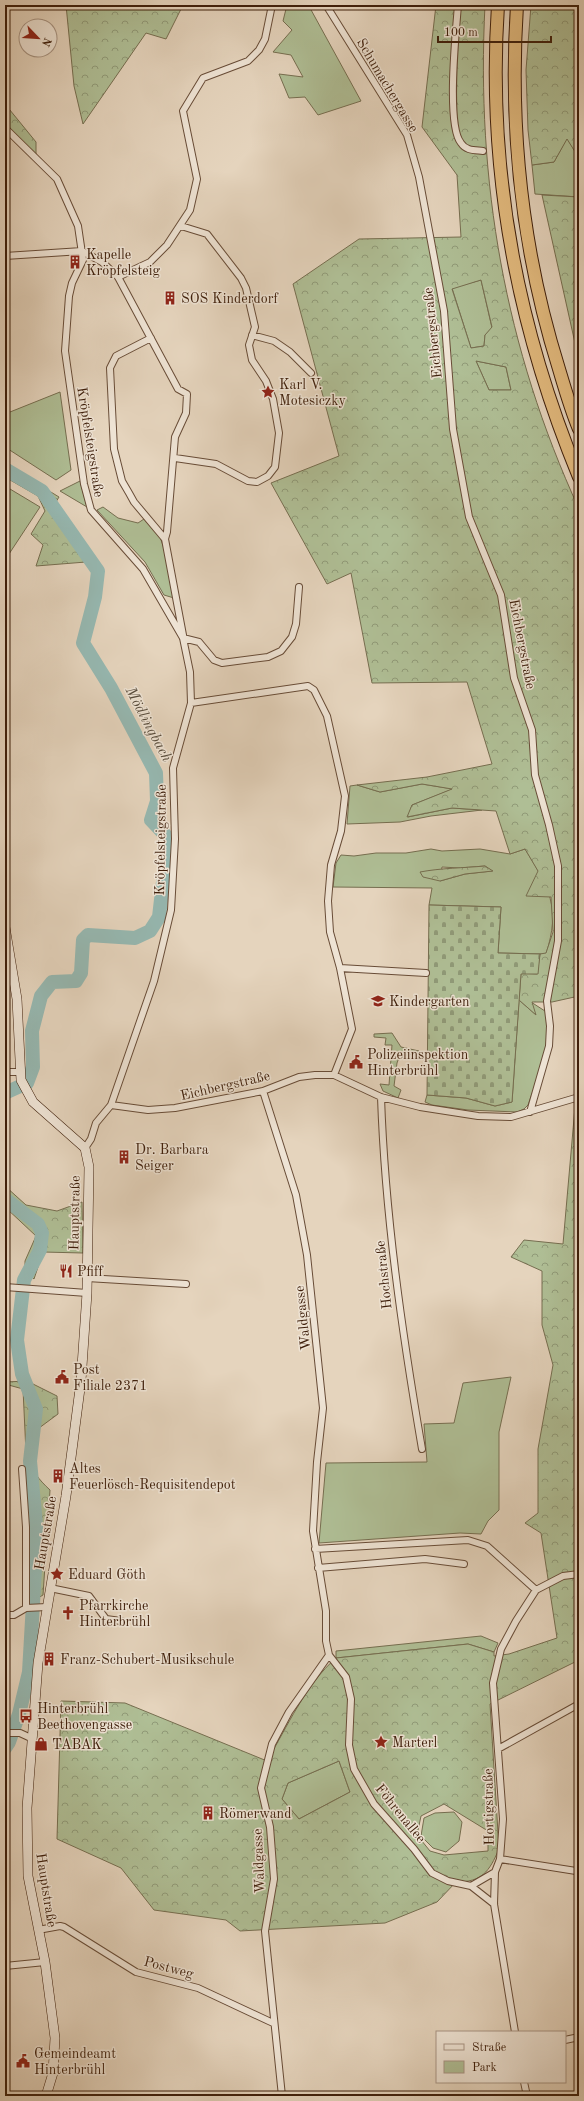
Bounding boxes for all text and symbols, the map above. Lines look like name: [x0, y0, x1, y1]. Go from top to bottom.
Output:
north arrow: [18, 18, 58, 58]
scale bar: [438, 18, 551, 44]
text: 100 m: [444, 27, 478, 39]
text: N: [39, 35, 52, 48]
street label: Schumachergasse: [354, 36, 421, 135]
place label: Kapelle Kröpfelsteig: [86, 248, 161, 278]
building icon: Kapelle Kröpfelsteig: [67, 254, 83, 270]
street label: Eichbergstraße: [421, 287, 445, 379]
building icon: SOS Kinderdorf: [162, 290, 178, 306]
place label: SOS Kinderdorf: [181, 292, 279, 306]
place label: Karl V. Motesiczky: [279, 378, 346, 408]
place icon: Karl V. Motesiczky: [260, 384, 276, 400]
street label: Kröpfelsteigstraße: [74, 386, 106, 498]
street label: Eichbergstraße: [506, 598, 538, 690]
water label: Mödlingbach: [121, 684, 174, 765]
street label: Kröpfelsteigstraße: [153, 784, 169, 896]
school or university icon: Kindergarten: [370, 993, 386, 1009]
place label: Kindergarten: [389, 995, 470, 1009]
place label: Polizeiinspektion Hinterbrühl: [367, 1048, 469, 1078]
public building icon: Polizeiinspektion Hinterbrühl: [348, 1054, 364, 1070]
street label: Eichbergstraße: [179, 1069, 271, 1103]
place label: Dr. Barbara Seiger: [135, 1143, 209, 1173]
building icon: Dr. Barbara Seiger: [116, 1149, 132, 1165]
street label: Hauptstraße: [67, 1175, 83, 1251]
street label: Hochstraße: [373, 1240, 395, 1310]
restaurant icon: Pfiff: [58, 1263, 74, 1279]
place label: Pfiff: [77, 1265, 105, 1279]
street label: Waldgasse: [293, 1285, 313, 1351]
place label: Post Filiale 2371: [73, 1363, 147, 1393]
public building icon: Post Filiale 2371: [54, 1369, 70, 1385]
place label: Altes Feuerlösch-Requisitendepot: [69, 1462, 236, 1492]
building icon: Altes Feuerlösch-Requisitendepot: [50, 1468, 66, 1484]
street label: Hauptstraße: [33, 1495, 59, 1571]
place icon: Eduard Göth: [49, 1566, 65, 1582]
place label: Eduard Göth: [68, 1568, 146, 1582]
place label: Pfarrkirche Hinterbrühl: [79, 1599, 150, 1629]
church icon: Pfarrkirche Hinterbrühl: [60, 1605, 76, 1621]
building icon: Franz-Schubert-Musikschule: [41, 1651, 57, 1667]
place label: Franz-Schubert-Musikschule: [60, 1653, 234, 1667]
place label: Hinterbrühl Beethovengasse: [37, 1702, 132, 1732]
bus stop icon: Hinterbrühl Beethovengasse: [18, 1708, 34, 1724]
place icon: Marterl: [373, 1734, 389, 1750]
shop icon: TABAK: [33, 1736, 49, 1752]
place label: Marterl: [392, 1736, 437, 1750]
place label: TABAK: [52, 1738, 102, 1752]
street label: Hortigstraße: [481, 1768, 497, 1846]
street label: Föhrenallee: [372, 1782, 428, 1846]
building icon: Römerwand: [200, 1805, 216, 1821]
place label: Römerwand: [219, 1807, 291, 1821]
street label: Waldgasse: [251, 1828, 267, 1894]
street label: Hauptstraße: [33, 1852, 59, 1928]
street label: Postweg: [142, 1955, 196, 1981]
legend: [436, 2031, 566, 2083]
text: Straße: [472, 2042, 507, 2054]
place label: Gemeindeamt Hinterbrühl: [34, 2047, 116, 2077]
public building icon: Gemeindeamt Hinterbrühl: [15, 2053, 31, 2069]
text: Park: [472, 2062, 497, 2074]

